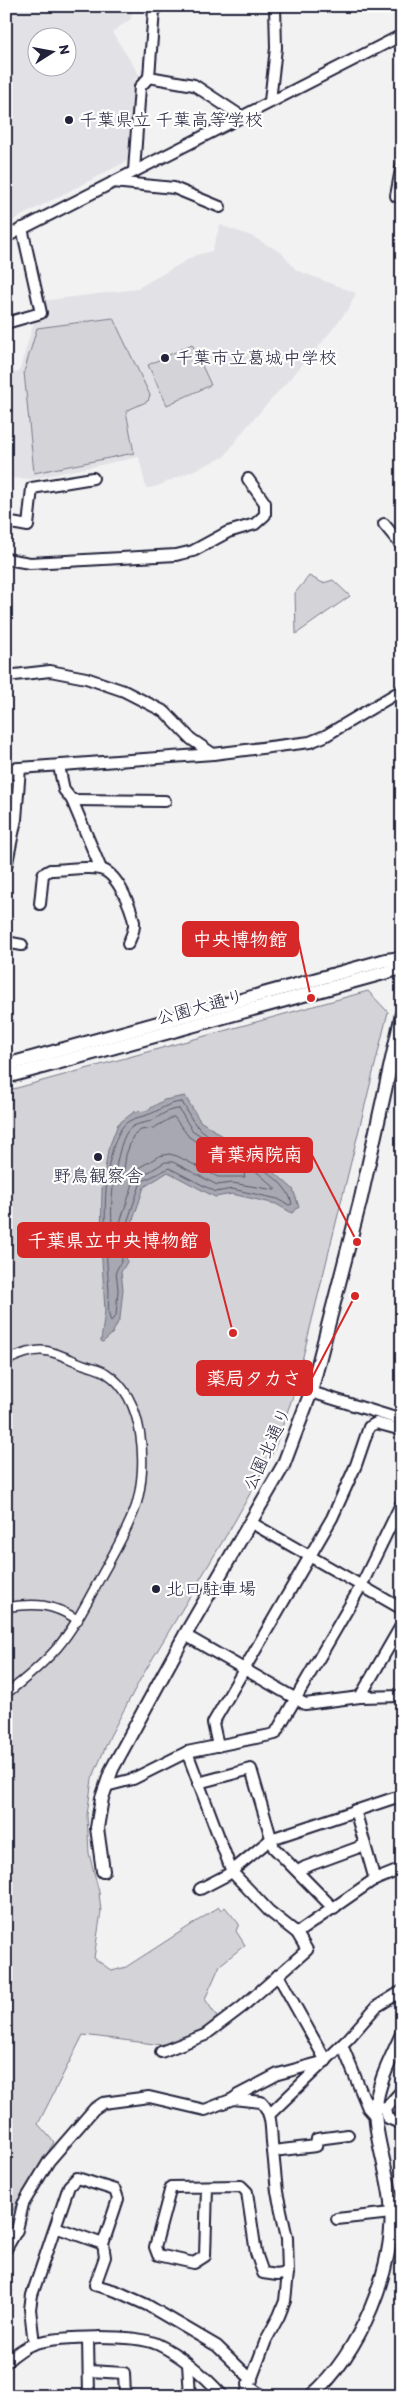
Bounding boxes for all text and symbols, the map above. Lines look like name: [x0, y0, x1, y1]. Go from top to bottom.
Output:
north arrow: [28, 28, 78, 78]
text: N: [55, 43, 74, 56]
place label: 千葉県立 千葉高等学校: [79, 109, 263, 131]
marker: 千葉県立 千葉高等学校: [63, 114, 75, 126]
place label: 千葉市立葛城中学校: [175, 347, 337, 369]
marker: 千葉市立葛城中学校: [159, 352, 171, 364]
callout: 中央博物館: [183, 922, 298, 956]
text: 中央博物館: [192, 928, 288, 951]
street label: 公園大通り: [154, 985, 246, 1029]
callout: 青葉病院南: [197, 1138, 312, 1172]
text: 青葉病院南: [207, 1143, 303, 1166]
marker: 野鳥観察舎: [92, 1151, 104, 1163]
place label: 野鳥観察舎: [53, 1165, 143, 1187]
callout: 千葉県立中央博物館: [18, 1223, 209, 1257]
text: 千葉県立中央博物館: [27, 1229, 199, 1252]
callout: 薬局タカさ: [197, 1361, 312, 1395]
text: 薬局タカさ: [206, 1367, 302, 1390]
street label: 公園北通り: [238, 1404, 296, 1494]
place label: 北口駐車場: [166, 1578, 256, 1600]
marker: 北口駐車場: [150, 1583, 162, 1595]

